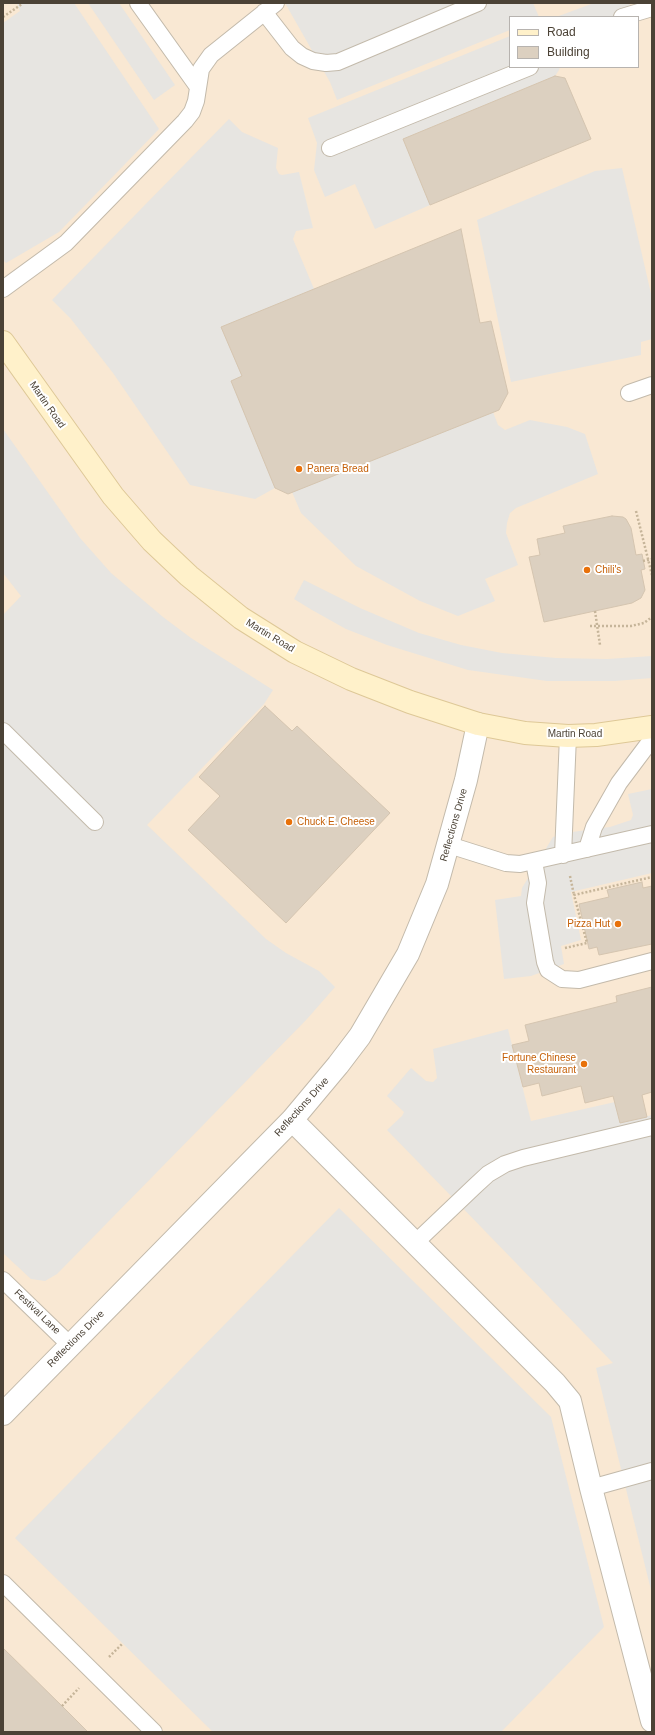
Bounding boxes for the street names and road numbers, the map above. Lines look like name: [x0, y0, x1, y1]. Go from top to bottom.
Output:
street label: Martin Road: [26, 379, 68, 431]
street label: Martin Road: [244, 617, 296, 655]
street label: Martin Road: [548, 728, 602, 740]
street label: Reflections Drive: [438, 787, 470, 863]
street label: Reflections Drive: [272, 1075, 332, 1139]
street label: Festival Lane: [11, 1287, 63, 1337]
street label: Reflections Drive: [45, 1308, 107, 1370]

